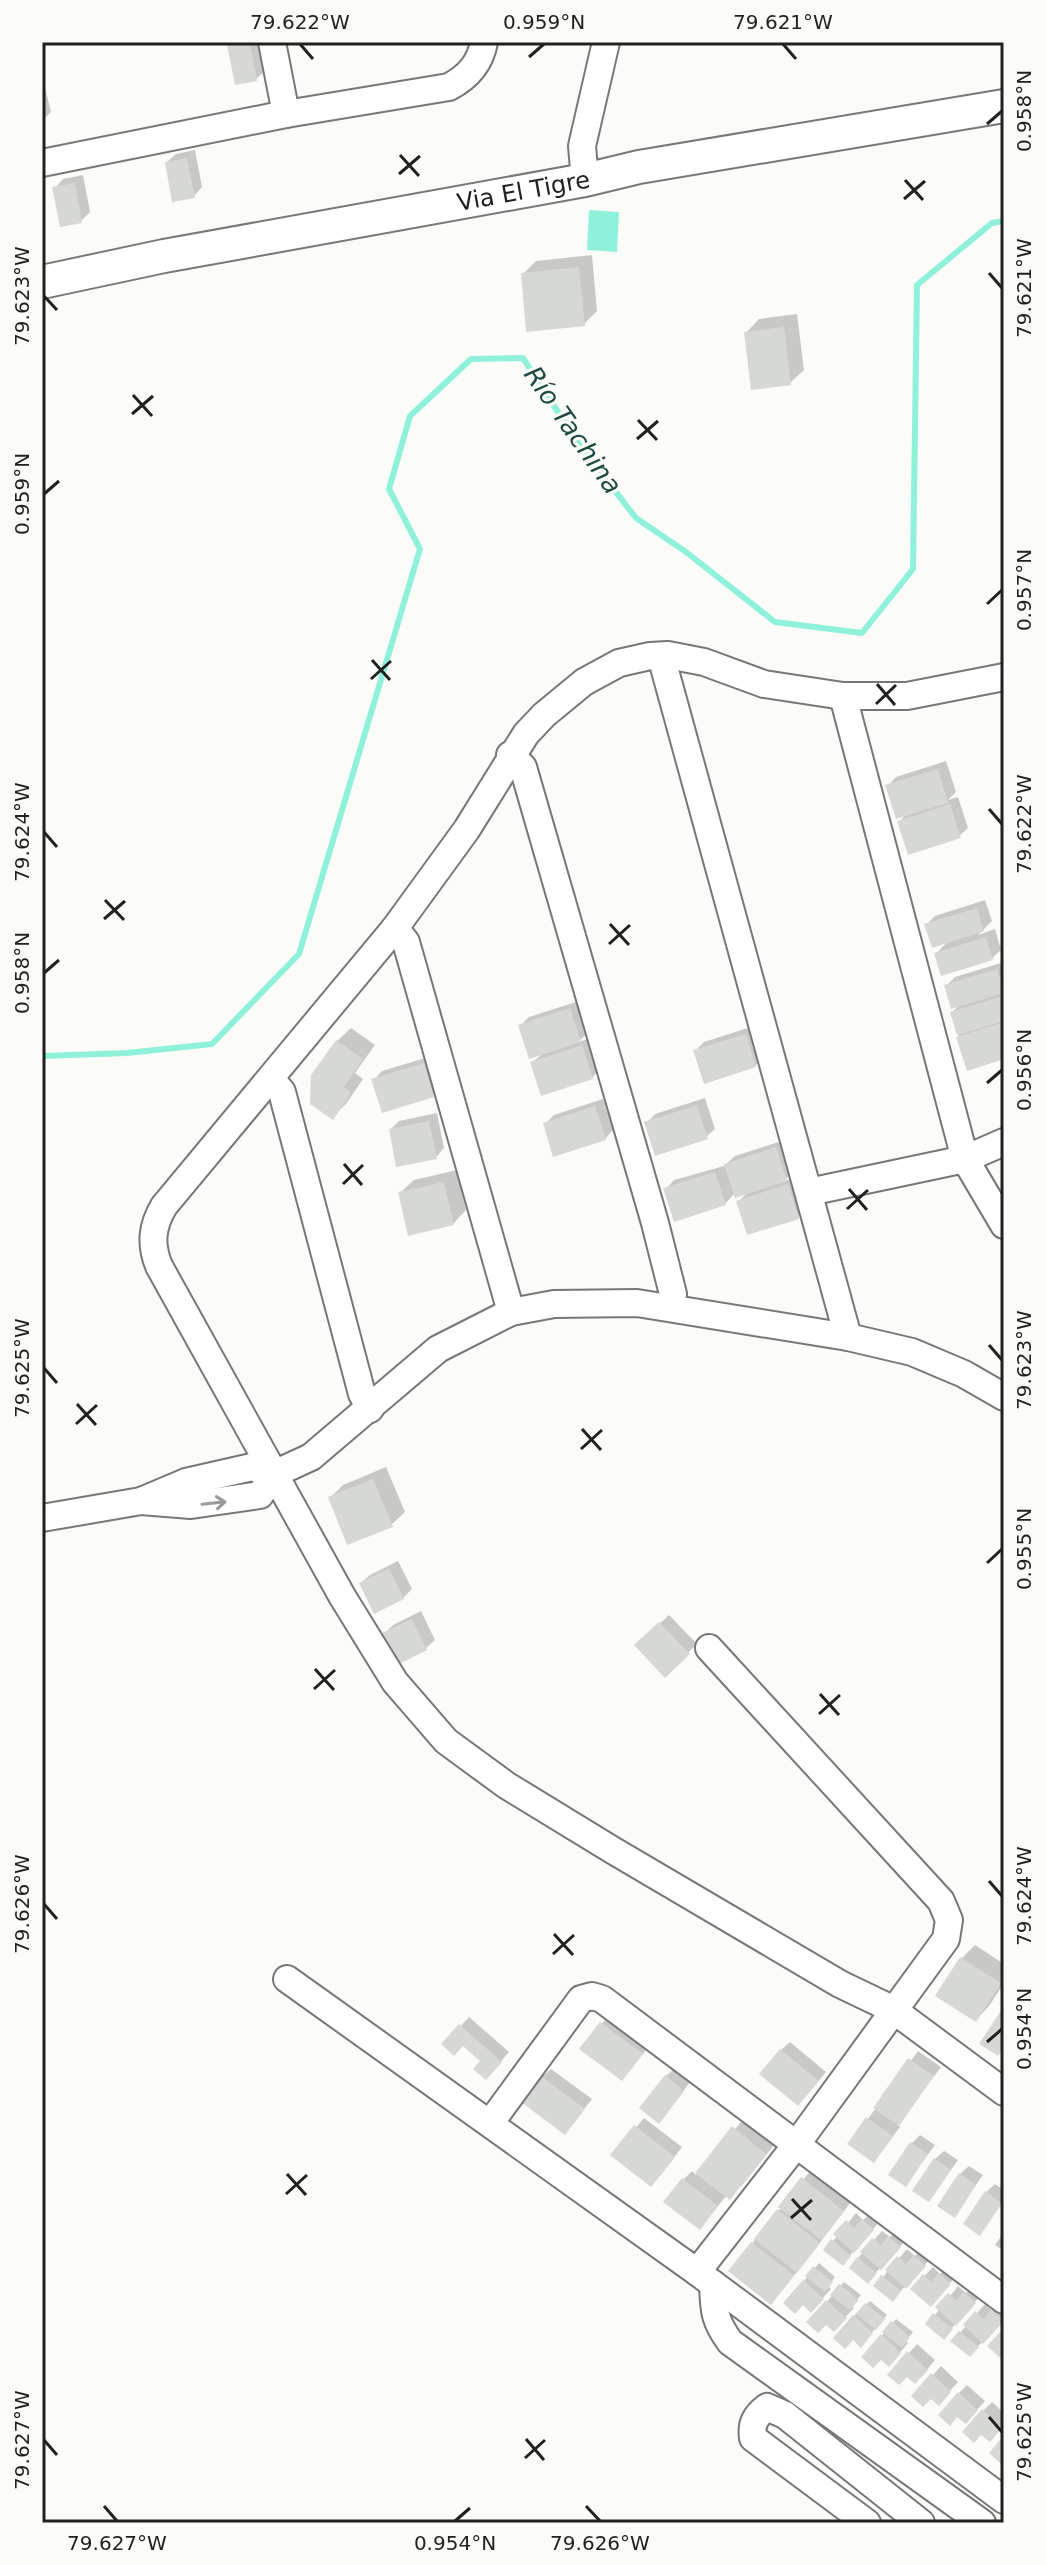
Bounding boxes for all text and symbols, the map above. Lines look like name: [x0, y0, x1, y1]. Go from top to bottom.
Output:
text: 79.622°W: [250, 10, 350, 34]
text: 0.959°N: [503, 10, 585, 34]
text: 79.621°W: [733, 10, 833, 34]
text: 0.958°N: [1012, 70, 1036, 152]
street label: Via El Tigre: [455, 165, 592, 217]
text: 79.621°W: [1012, 238, 1036, 338]
text: 79.623°W: [10, 246, 34, 346]
water label: Río Tachina: [518, 360, 628, 500]
text: 0.959°N: [10, 453, 34, 535]
text: 0.957°N: [1012, 549, 1036, 631]
text: 79.622°W: [1012, 774, 1036, 874]
text: 79.624°W: [10, 782, 34, 882]
text: 0.958°N: [10, 932, 34, 1014]
text: 0.956°N: [1012, 1029, 1036, 1111]
text: 79.623°W: [1012, 1310, 1036, 1410]
text: 79.625°W: [10, 1318, 34, 1418]
one-way arrow: [200, 1495, 227, 1510]
text: 0.955°N: [1012, 1508, 1036, 1590]
text: 79.624°W: [1012, 1846, 1036, 1946]
text: 79.626°W: [10, 1854, 34, 1954]
text: 0.954°N: [1012, 1988, 1036, 2070]
text: 79.625°W: [1012, 2382, 1036, 2482]
text: 79.627°W: [10, 2390, 34, 2490]
text: 79.627°W: [67, 2531, 167, 2555]
text: 0.954°N: [414, 2531, 496, 2555]
text: 79.626°W: [550, 2531, 650, 2555]

